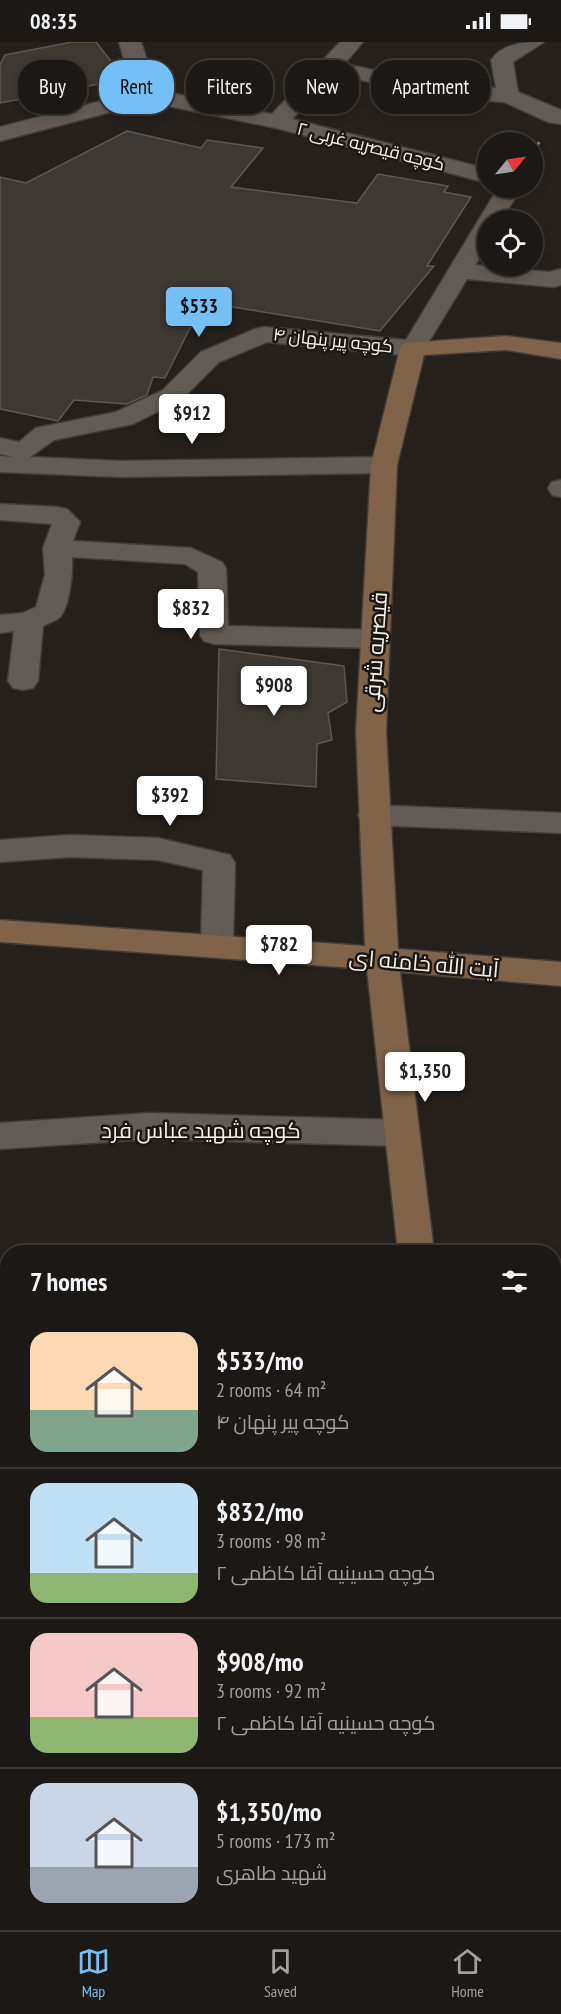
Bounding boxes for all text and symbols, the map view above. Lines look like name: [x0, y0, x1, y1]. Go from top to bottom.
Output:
text: 08:35: [30, 7, 78, 35]
chip: Buy: [18, 60, 87, 114]
chip: Rent: [99, 60, 174, 114]
chip: Filters: [186, 60, 273, 114]
chip: New: [285, 60, 359, 114]
chip: Apartment: [371, 60, 490, 114]
street label: کوچه قیصریه غربی ۲: [295, 117, 447, 176]
north arrow: [477, 132, 543, 198]
map controls: [477, 132, 543, 276]
button: locate: [477, 210, 543, 276]
pin: $533: [163, 287, 235, 338]
text: $533: [180, 293, 218, 319]
street label: کوچه پیر پنهان ۴: [272, 322, 394, 359]
pin: $912: [156, 394, 228, 445]
text: $912: [173, 400, 211, 426]
pin: $832: [155, 589, 227, 640]
street label: قیصریه شرقی: [357, 591, 393, 713]
text: $832: [172, 595, 210, 621]
pin: $908: [238, 666, 310, 717]
text: $908: [255, 672, 293, 698]
pin: $392: [134, 776, 206, 827]
text: $392: [151, 782, 189, 808]
pin: $782: [243, 925, 315, 976]
text: $782: [260, 931, 298, 957]
street label: آیت الله خامنه ای: [348, 942, 500, 984]
pin: $1,350: [376, 1052, 474, 1103]
text: $1,350: [399, 1058, 451, 1084]
street label: کوچه شهید عباس فرد: [101, 1116, 301, 1145]
text: 7 homes: [30, 1265, 107, 1298]
icon: filters: [498, 1265, 531, 1298]
text: $533/mo: [216, 1344, 304, 1377]
icon: home: [78, 1356, 150, 1428]
text: 2 rooms · 64 m²: [216, 1377, 326, 1403]
text: کوچه پیر پنهان ۴: [216, 1409, 350, 1435]
text: $832/mo: [216, 1495, 304, 1528]
icon: home: [78, 1507, 150, 1579]
text: 3 rooms · 98 m²: [216, 1528, 326, 1554]
text: کوچه حسینیه آقا کاظمی ۲: [216, 1560, 436, 1586]
text: $908/mo: [216, 1645, 304, 1678]
icon: home: [78, 1657, 150, 1729]
text: 3 rooms · 92 m²: [216, 1678, 326, 1704]
text: کوچه حسینیه آقا کاظمی ۲: [216, 1710, 436, 1736]
text: $1,350/mo: [216, 1795, 322, 1828]
icon: home: [78, 1807, 150, 1879]
text: 5 rooms · 173 m²: [216, 1828, 335, 1854]
text: شهید طاهری: [216, 1860, 327, 1886]
tab: Map: [77, 1945, 110, 2001]
tab: Saved: [264, 1945, 297, 2001]
tab: Home: [451, 1945, 484, 2001]

